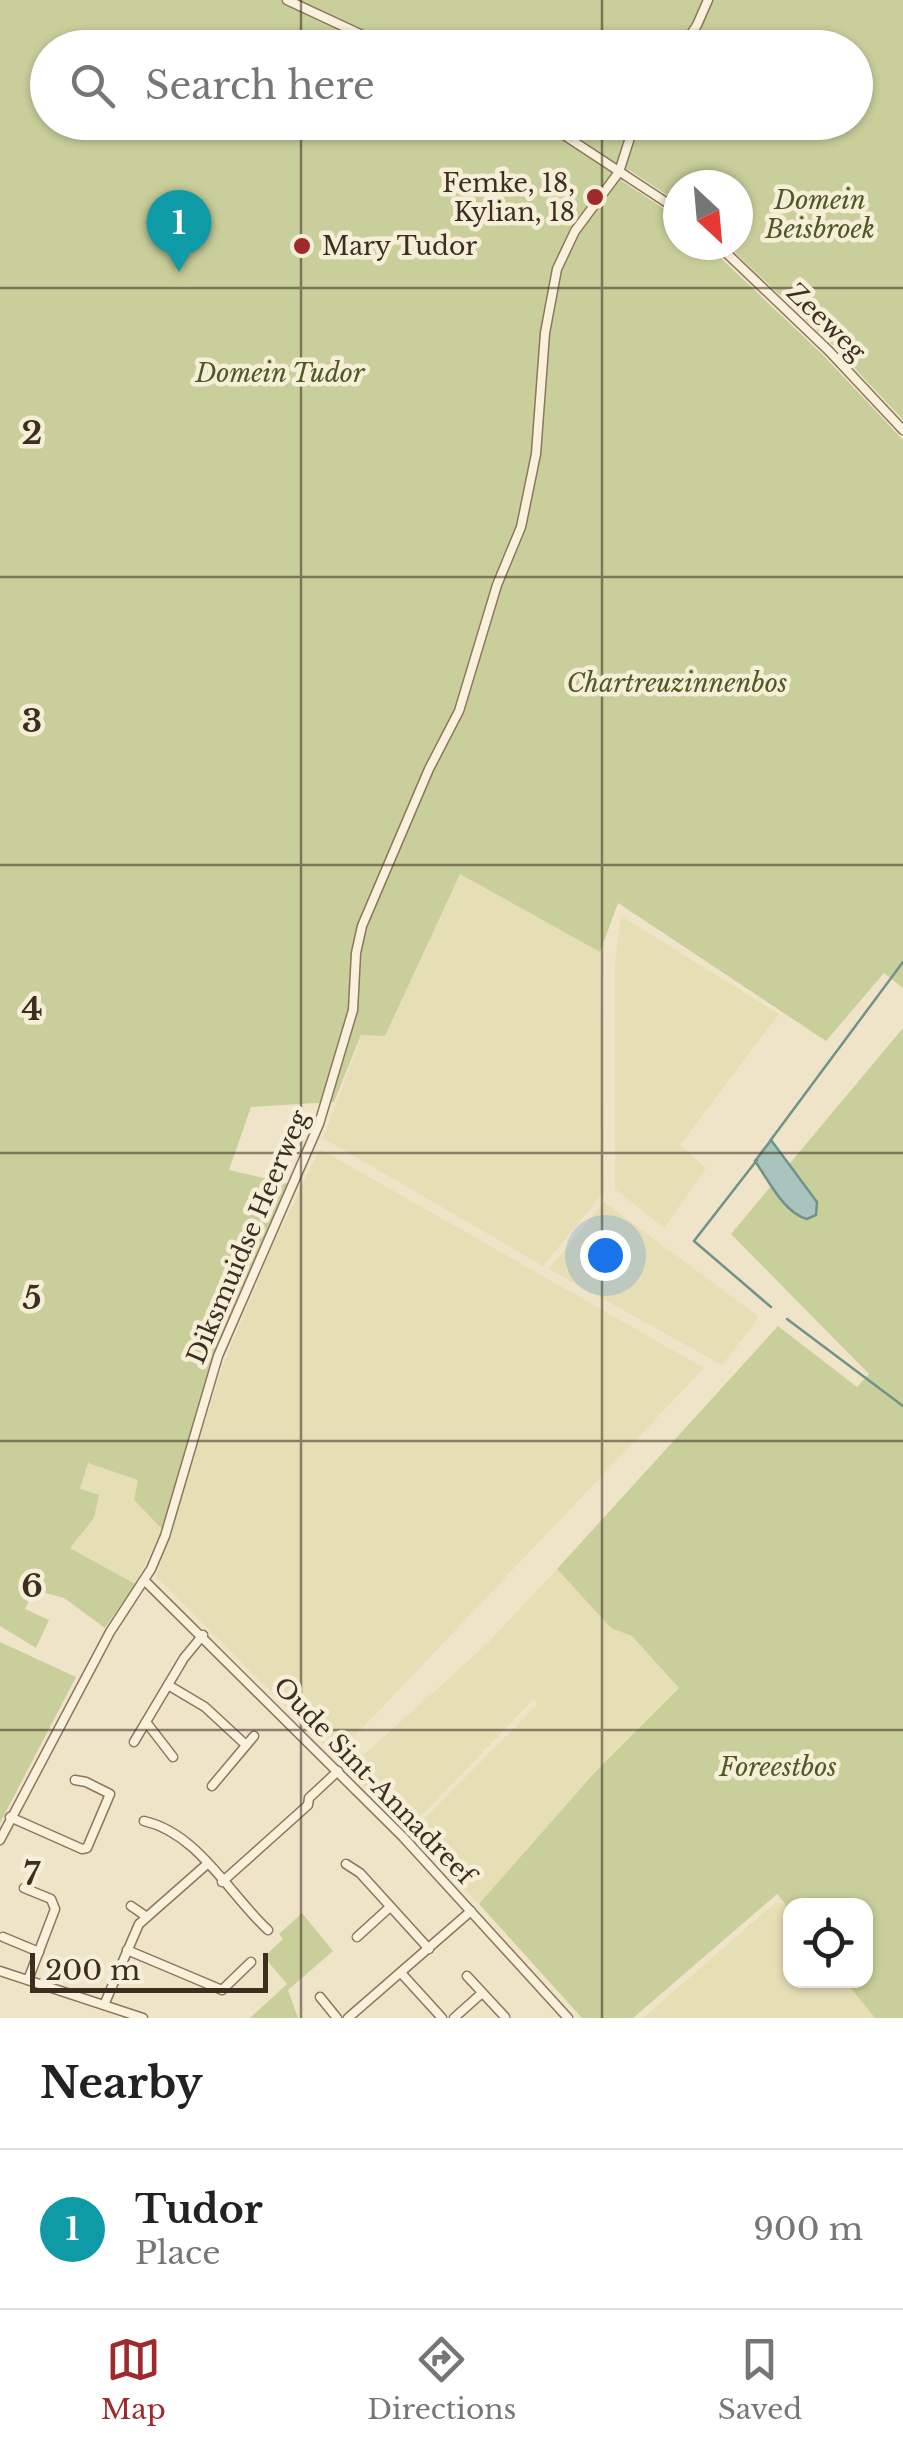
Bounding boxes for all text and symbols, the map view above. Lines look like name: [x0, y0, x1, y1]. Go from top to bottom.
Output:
search box: [30, 30, 873, 140]
icon: search: [65, 58, 120, 113]
text: Search here: [145, 62, 375, 109]
place label: Femke, 18, Kylian, 18: [442, 168, 575, 228]
north arrow: [663, 170, 753, 260]
park label: Domein Beisbroek: [764, 185, 875, 245]
marker: Femke, 18, Kylian, 18: [584, 186, 606, 208]
pin: 1: [146, 190, 212, 272]
place label: Mary Tudor: [322, 231, 477, 262]
marker: Mary Tudor: [291, 235, 313, 257]
street label: Zeeweg: [780, 277, 873, 368]
park label: Domein Tudor: [195, 358, 366, 389]
text: 2: [22, 413, 42, 453]
park label: Chartreuzinnenbos: [567, 668, 787, 699]
text: 3: [22, 701, 42, 741]
text: 4: [21, 989, 43, 1029]
street label: Diksmuidse Heerweg: [181, 1105, 316, 1368]
your location: [580, 1230, 631, 1281]
text: 5: [22, 1278, 42, 1318]
text: 6: [21, 1566, 43, 1606]
street label: Oude Sint-Annadreef: [267, 1671, 483, 1893]
park label: Foreestbos: [718, 1752, 837, 1783]
text: 7: [24, 1854, 41, 1894]
map controls: [783, 1898, 873, 1988]
button: locate: [783, 1898, 873, 1988]
scale bar: [30, 1948, 268, 1992]
text: 200 m: [45, 1953, 140, 1988]
text: Nearby: [40, 2057, 203, 2109]
text: Tudor: [135, 2186, 263, 2233]
text: 1: [66, 2209, 79, 2249]
text: 900 m: [753, 2209, 863, 2249]
text: Place: [135, 2233, 221, 2273]
tab: Map: [101, 2332, 166, 2427]
tab: Directions: [367, 2332, 516, 2427]
tab: Saved: [718, 2332, 802, 2427]

